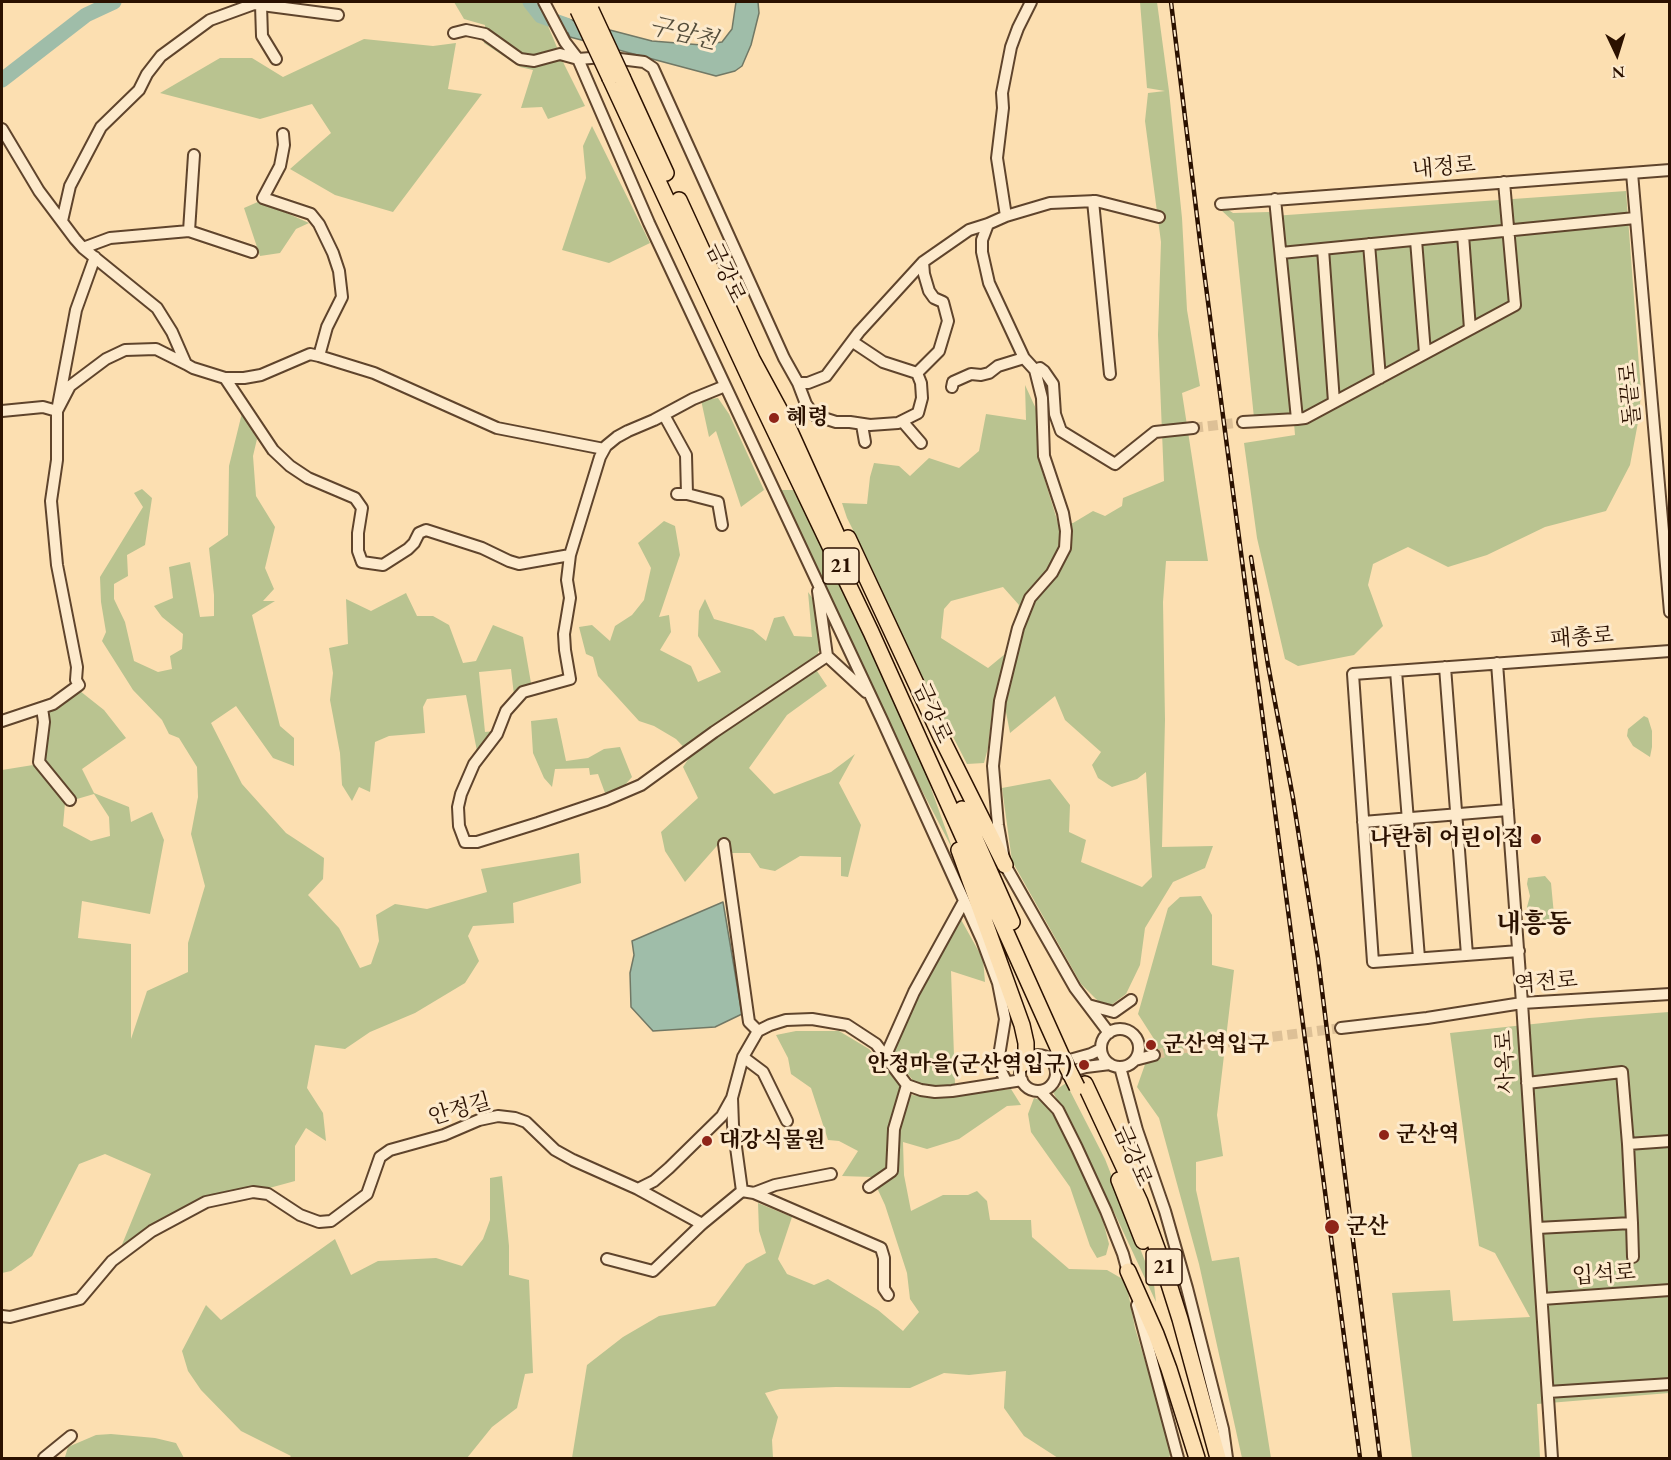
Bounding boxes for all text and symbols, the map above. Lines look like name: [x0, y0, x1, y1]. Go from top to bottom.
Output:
water label: 구암천: [646, 12, 720, 56]
north arrow: [1587, 24, 1647, 84]
text: N: [1611, 62, 1625, 83]
street label: 내정로: [1411, 152, 1477, 184]
street label: 금강로: [700, 239, 750, 307]
street label: 돌끝로: [1615, 361, 1647, 427]
place label: 혜령: [786, 405, 829, 431]
marker: 혜령: [767, 411, 781, 425]
road number: 21: [823, 548, 859, 584]
street label: 패총로: [1549, 623, 1615, 653]
street label: 금강로: [907, 679, 957, 747]
place label: 나란히 어린이집: [1370, 826, 1524, 852]
marker: 나란히 어린이집: [1529, 832, 1543, 846]
district label: 내흥동: [1496, 909, 1572, 941]
street label: 역전로: [1513, 967, 1579, 999]
street label: 사옥로: [1491, 1029, 1521, 1095]
place label: 군산역입구: [1163, 1032, 1269, 1058]
marker: 군산역입구: [1144, 1038, 1158, 1052]
place label: 안정마을(군산역입구): [867, 1052, 1072, 1078]
marker: 안정마을(군산역입구): [1077, 1058, 1091, 1072]
street label: 안정길: [426, 1089, 494, 1131]
street label: 금강로: [1107, 1121, 1157, 1191]
place label: 군산역: [1396, 1122, 1460, 1148]
place label: 대강식물원: [719, 1128, 825, 1154]
marker: 군산역: [1377, 1128, 1391, 1142]
marker: 대강식물원: [700, 1134, 714, 1148]
place label: 군산: [1346, 1214, 1389, 1240]
marker: 군산: [1323, 1218, 1341, 1236]
road number: 21: [1146, 1249, 1182, 1285]
street label: 입석로: [1571, 1260, 1637, 1290]

